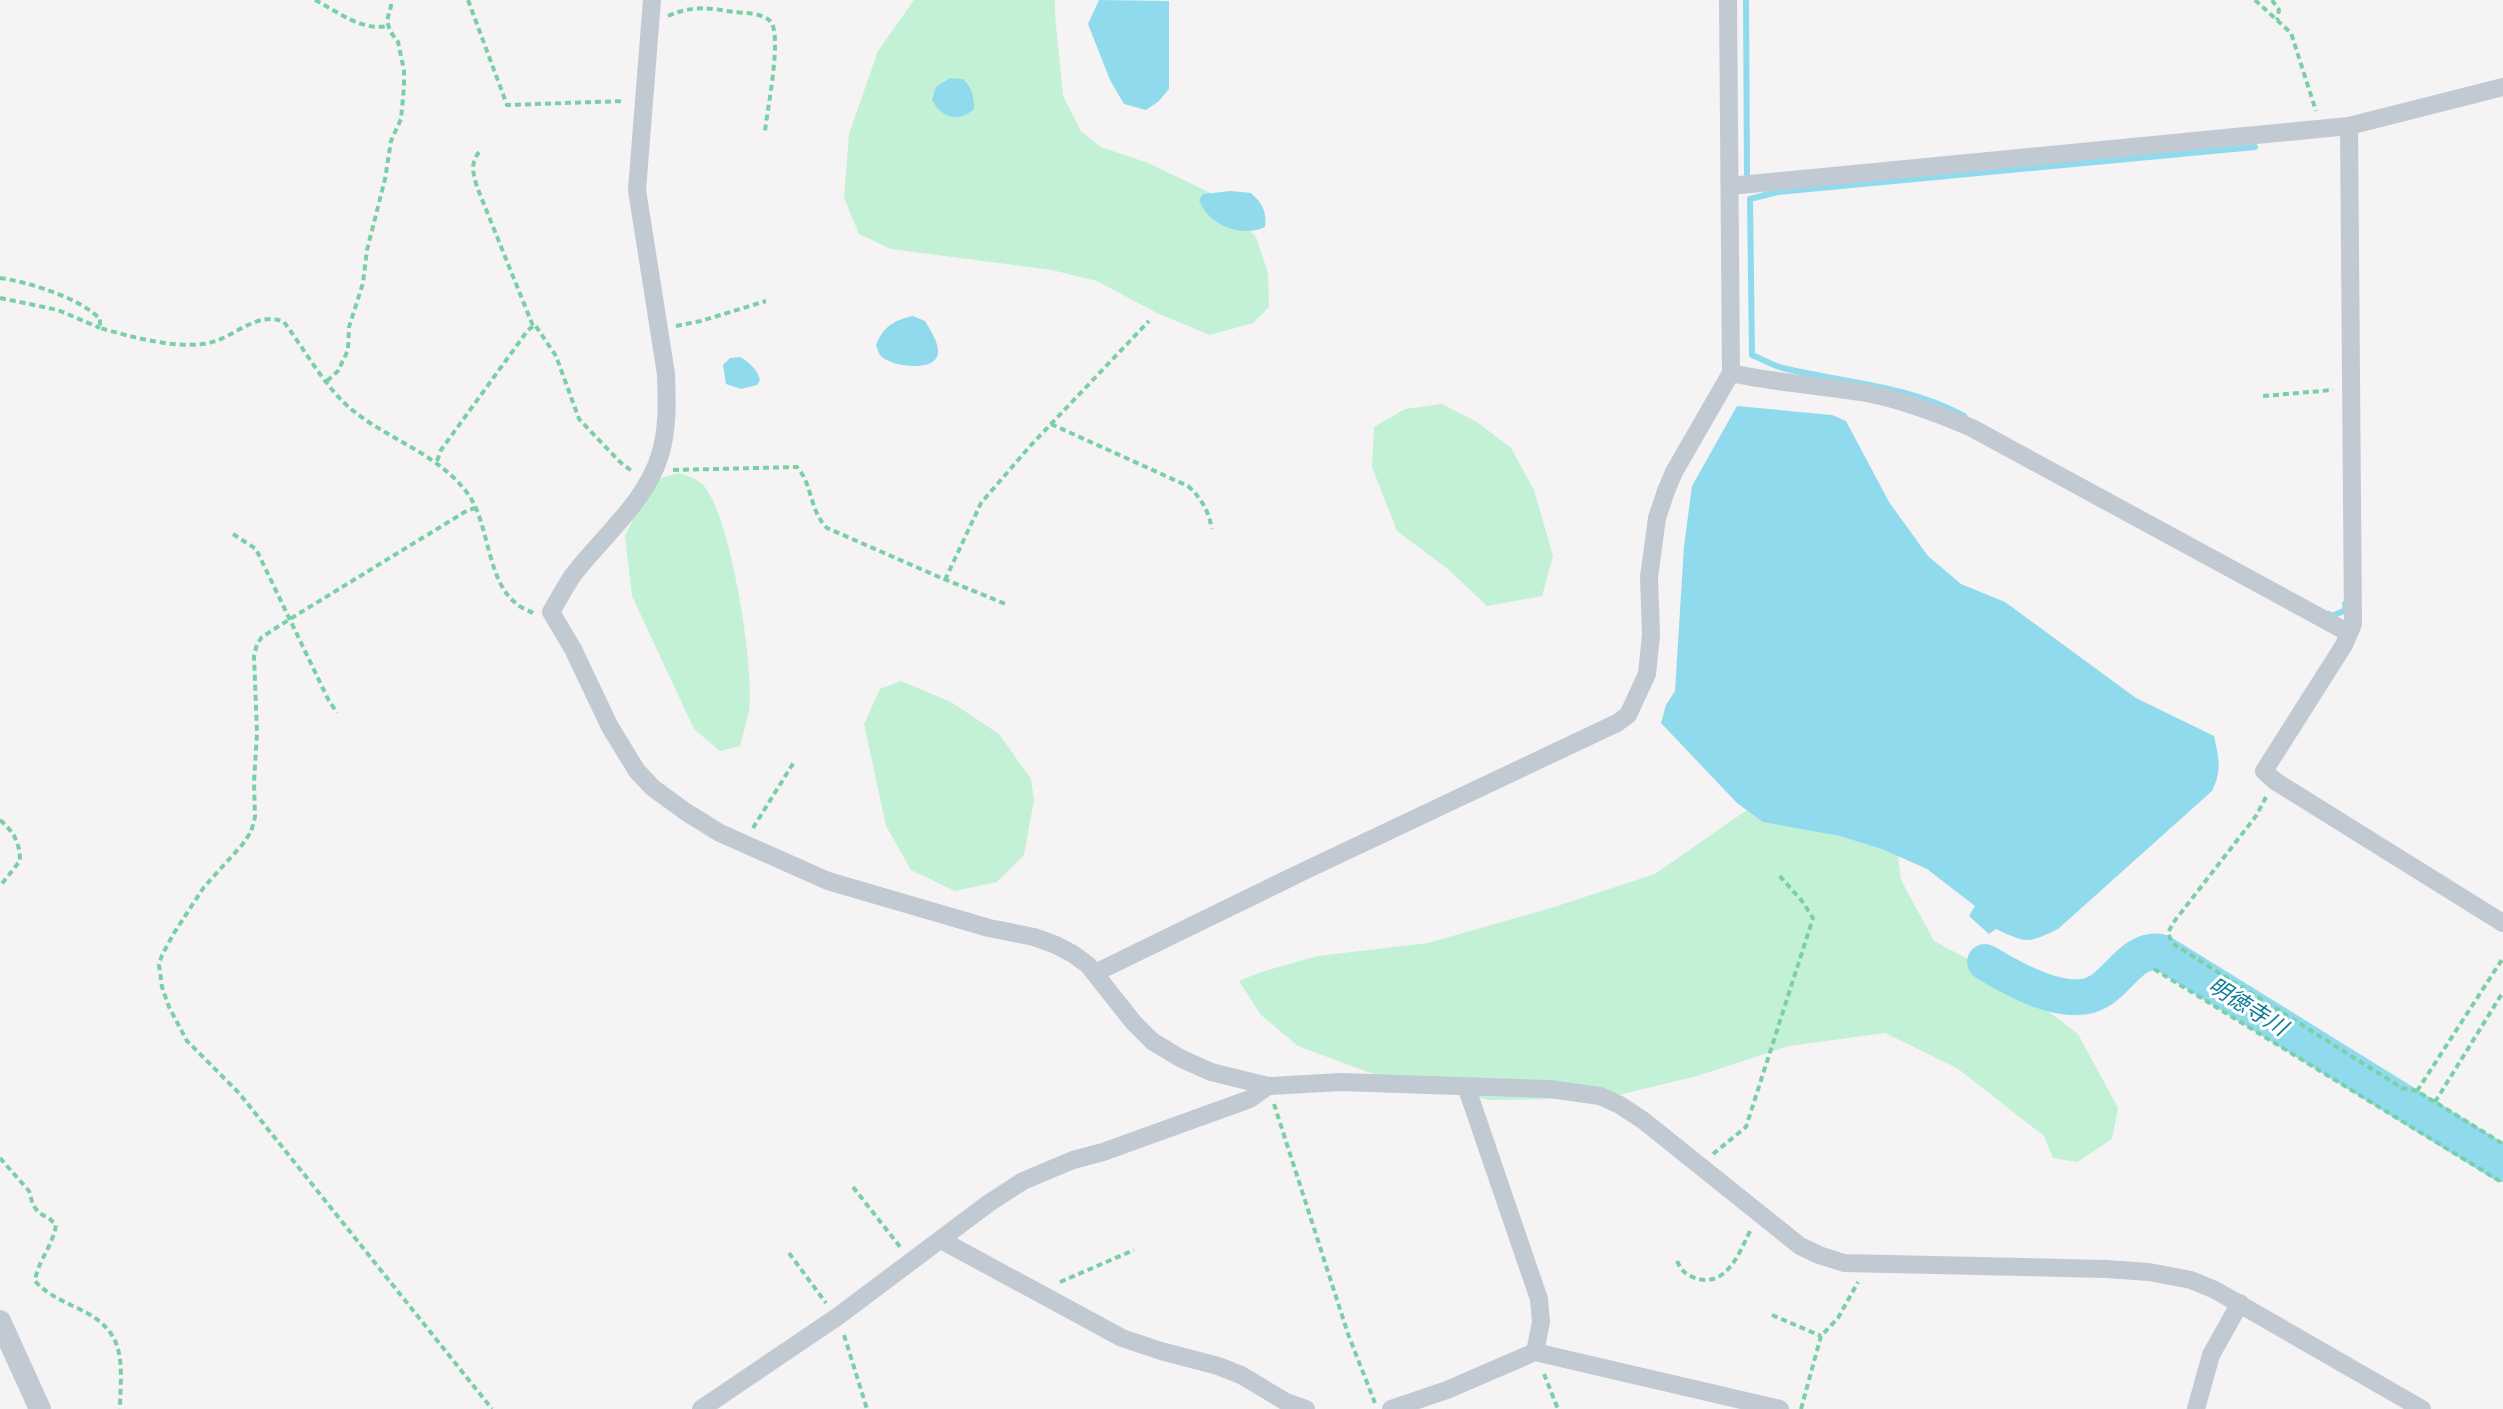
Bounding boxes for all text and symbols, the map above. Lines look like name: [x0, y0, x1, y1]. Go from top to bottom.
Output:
water label: 明徳寺川: [2204, 972, 2294, 1041]

